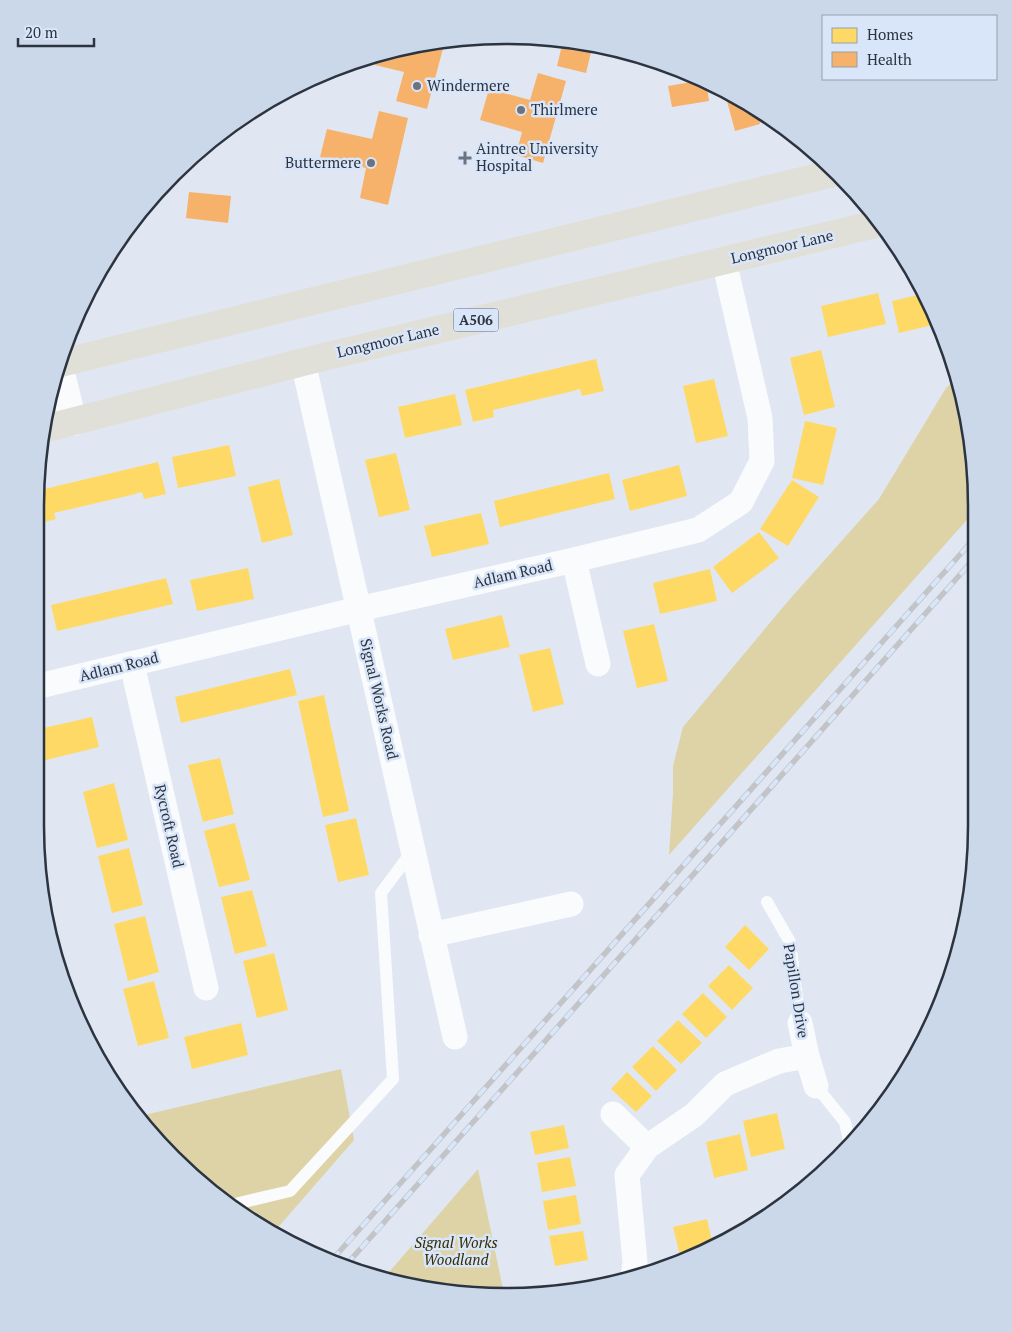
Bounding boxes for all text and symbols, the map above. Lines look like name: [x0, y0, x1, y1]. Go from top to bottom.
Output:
scale bar: [18, 15, 94, 47]
legend: [822, 15, 997, 80]
text: 20 m: [25, 22, 58, 42]
text: Homes: [867, 24, 913, 44]
text: Health: [867, 49, 912, 69]
place label: Windermere: [427, 75, 510, 95]
marker: Windermere: [411, 80, 423, 92]
place label: Thirlmere: [531, 99, 598, 119]
marker: Thirlmere: [515, 104, 527, 116]
place label: Aintree University Hospital: [476, 138, 598, 175]
marker: Aintree University Hospital: [458, 151, 472, 165]
place label: Buttermere: [285, 152, 361, 172]
marker: Buttermere: [365, 157, 377, 169]
street label: Longmoor Lane: [729, 225, 835, 268]
road number: A506: [454, 308, 498, 332]
street label: Longmoor Lane: [335, 319, 441, 362]
street label: Adlam Road: [471, 554, 554, 592]
street label: Signal Works Road: [356, 636, 404, 761]
street label: Adlam Road: [77, 647, 160, 685]
street label: Rycroft Road: [151, 782, 189, 869]
street label: Papillon Drive: [780, 942, 814, 1039]
park label: Signal Works Woodland: [414, 1232, 498, 1269]

